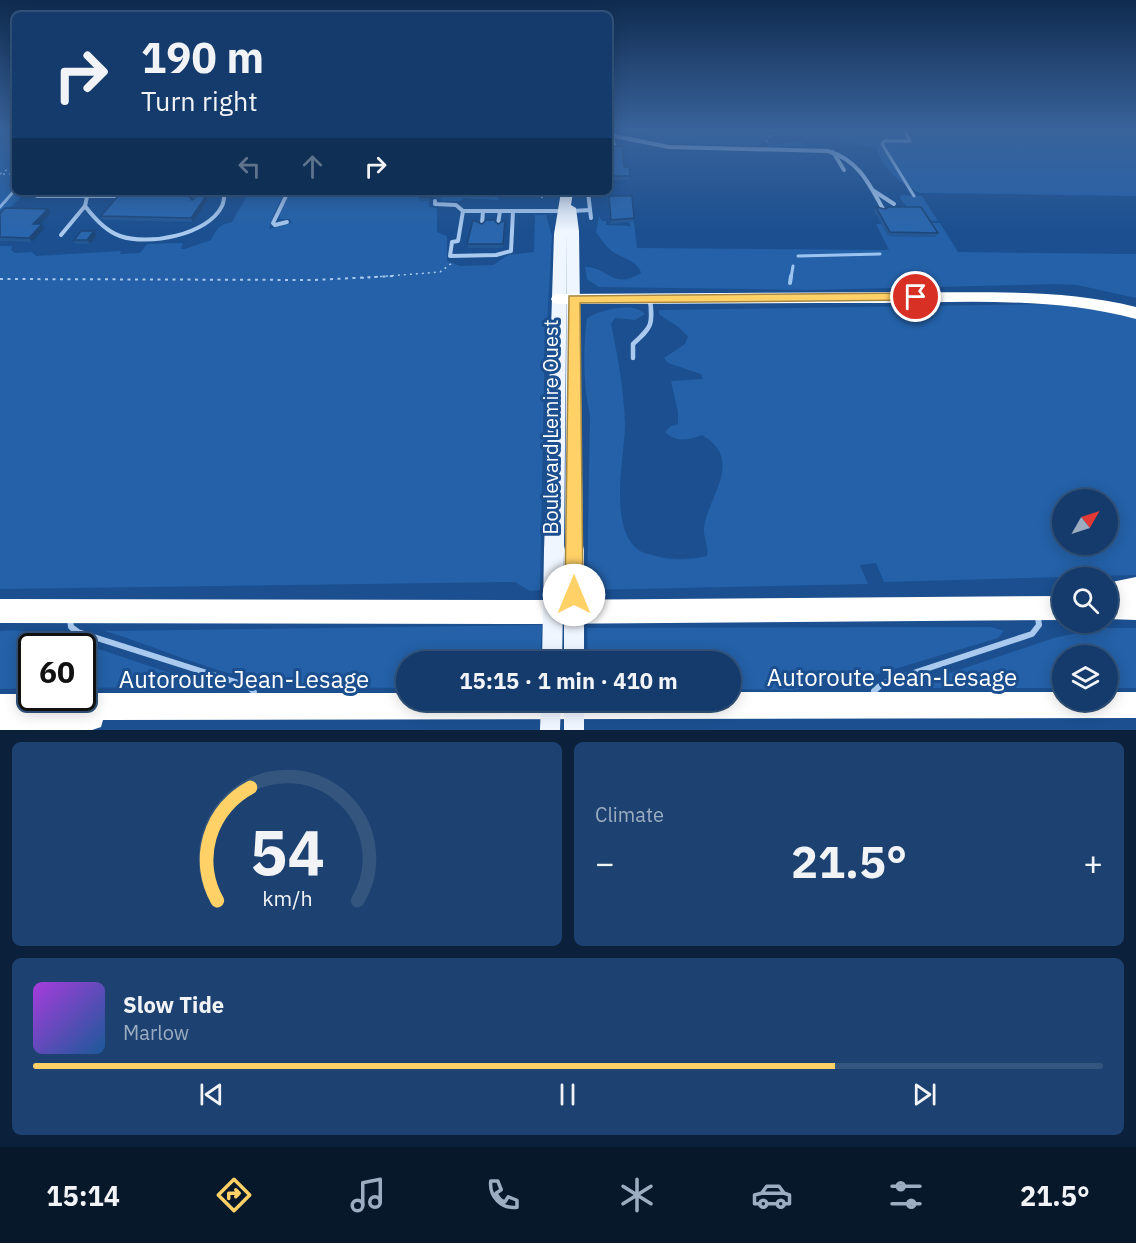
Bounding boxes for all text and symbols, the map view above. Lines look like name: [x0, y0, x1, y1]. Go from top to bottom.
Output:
text: 190 m: [141, 30, 264, 85]
icon: right: [42, 36, 120, 114]
text: Turn right: [141, 83, 258, 118]
icon: left: [233, 150, 266, 183]
icon: ahead: [296, 150, 329, 183]
icon: right: [359, 150, 392, 183]
pin: [890, 271, 941, 322]
icon: arrive: [899, 280, 932, 313]
street label: Boulevard Lemire Ouest: [537, 319, 564, 535]
north arrow: [1052, 489, 1118, 555]
map controls: [1052, 489, 1118, 711]
position arrow: [542, 563, 606, 627]
button: search: [1052, 567, 1118, 633]
speed limit sign: 60: [18, 633, 96, 711]
button: layers: [1052, 645, 1118, 711]
street label: Autoroute Jean-Lesage: [767, 661, 1017, 693]
street label: Autoroute Jean-Lesage: [119, 663, 369, 695]
text: 15:15 · 1 min · 410 m: [459, 666, 678, 695]
text: Climate: [595, 801, 664, 828]
text: 54: [250, 811, 324, 892]
text: 21.5°: [791, 832, 907, 890]
text: −: [595, 841, 615, 884]
text: +: [1083, 841, 1103, 884]
text: km/h: [262, 884, 312, 912]
text: Slow Tide: [123, 990, 224, 1019]
text: Marlow: [123, 1019, 189, 1046]
icon: previous: [195, 1078, 228, 1111]
icon: pause: [551, 1078, 584, 1111]
icon: next: [908, 1078, 941, 1111]
icon: directions: [213, 1174, 255, 1216]
icon: music: [347, 1174, 389, 1216]
icon: phone: [482, 1174, 524, 1216]
icon: climate: [616, 1174, 658, 1216]
icon: car: [751, 1174, 793, 1216]
icon: filters: [885, 1174, 927, 1216]
text: 15:14: [46, 1178, 120, 1213]
text: 21.5°: [1020, 1178, 1090, 1213]

